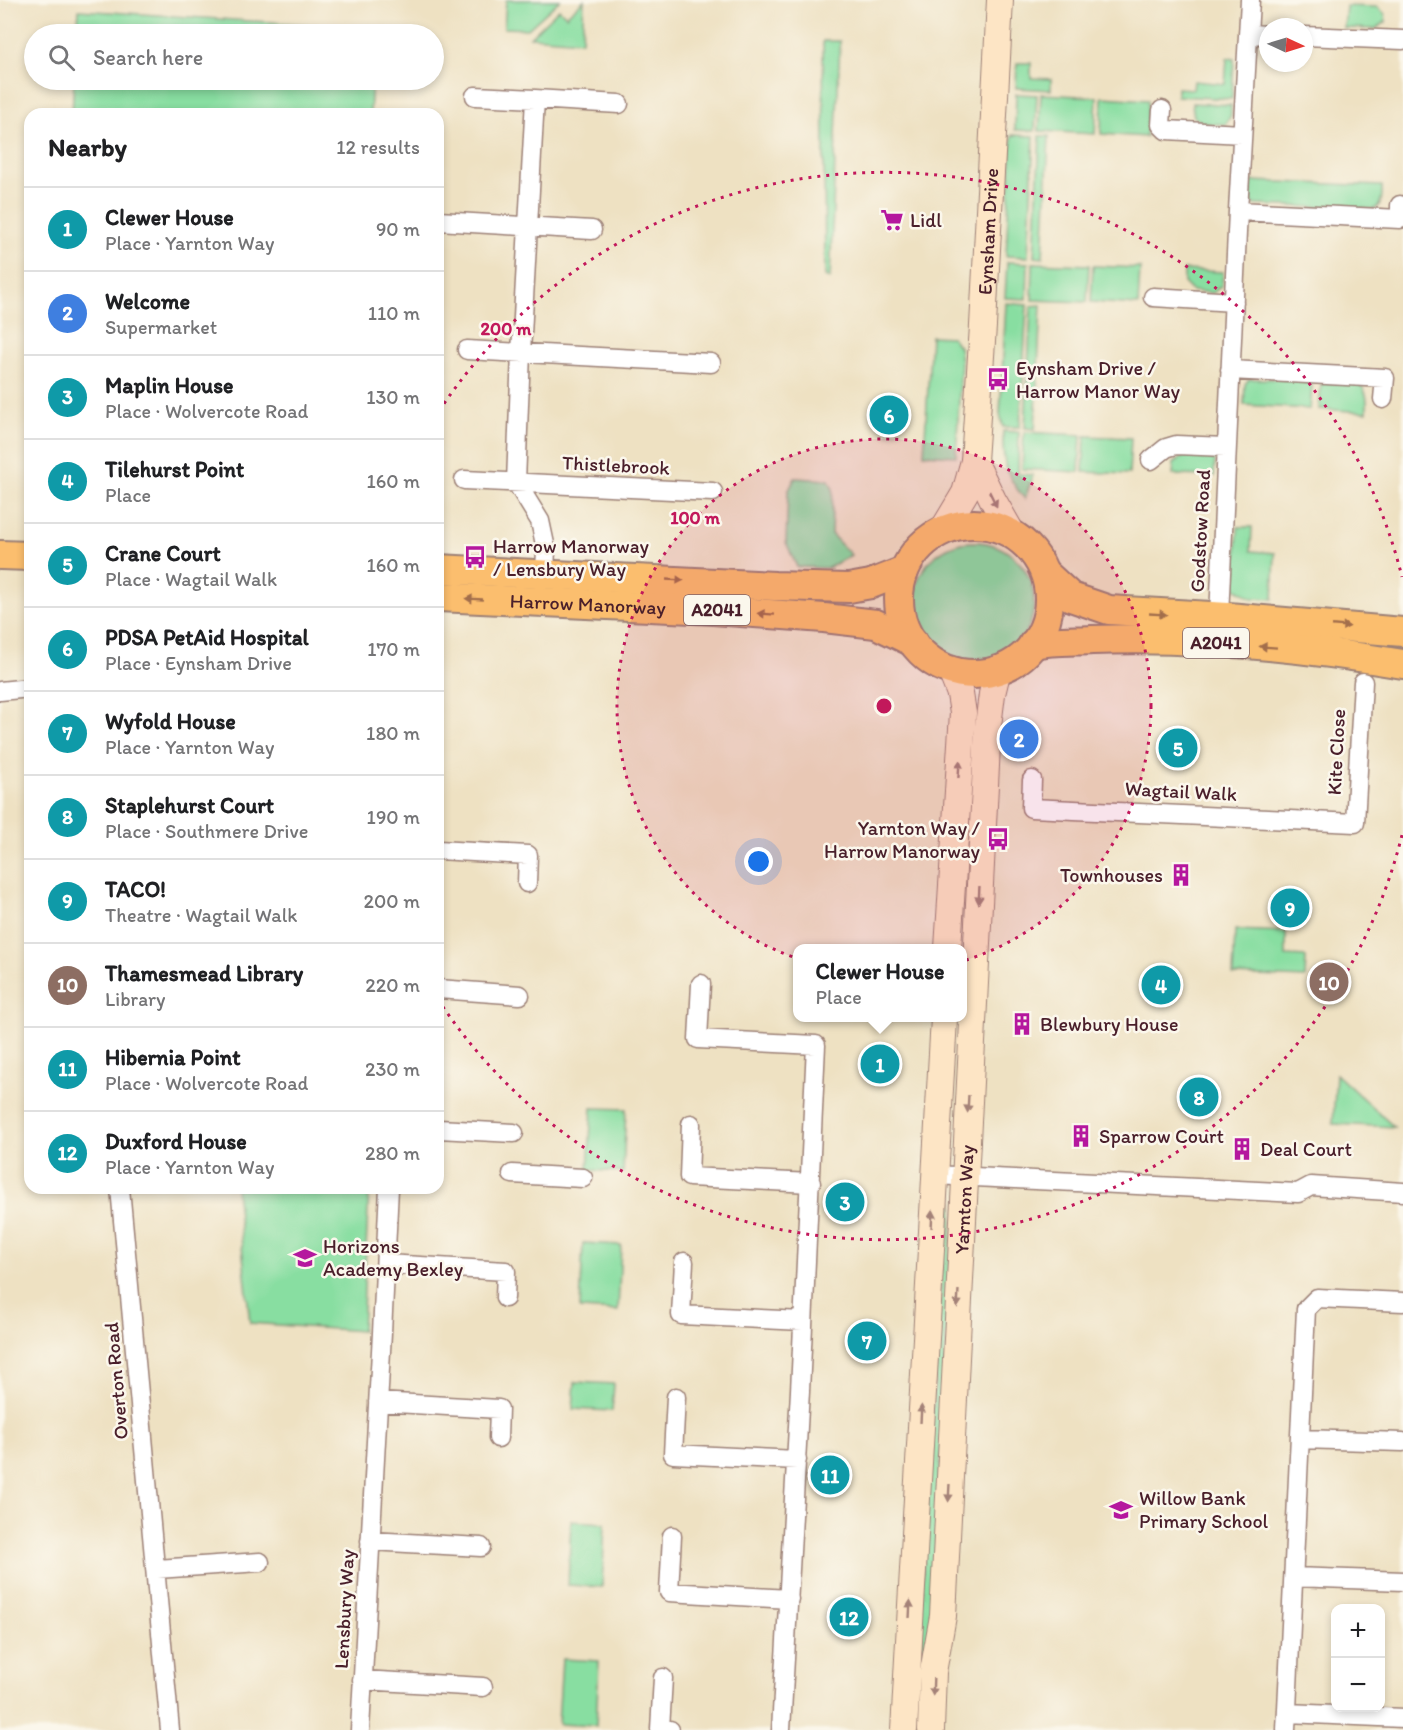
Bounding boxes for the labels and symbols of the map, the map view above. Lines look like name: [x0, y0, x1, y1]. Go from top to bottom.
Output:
north arrow: [1259, 18, 1313, 72]
street label: Eynsham Drive: [973, 167, 1003, 296]
supermarket icon: Lidl: [879, 207, 905, 233]
place label: Lidl: [910, 208, 942, 232]
text: 200 m: [481, 318, 532, 340]
place label: Eynsham Drive / Harrow Manor Way: [1016, 356, 1181, 403]
bus stop icon: Eynsham Drive / Harrow Manor Way: [985, 366, 1011, 392]
pin: 6: [870, 392, 908, 438]
street label: Thistlebrook: [562, 450, 671, 480]
street label: Godstow Road: [1185, 469, 1215, 593]
one-way arrow: [988, 490, 998, 507]
text: 100 m: [670, 507, 721, 529]
place label: Harrow Manorway / Lensbury Way: [493, 534, 650, 581]
bus stop icon: Harrow Manorway / Lensbury Way: [462, 544, 488, 570]
one-way arrow: [665, 576, 684, 585]
street label: Harrow Manorway: [509, 588, 667, 620]
one-way arrow: [465, 595, 484, 604]
road number: A2041: [684, 595, 750, 625]
one-way arrow: [756, 609, 775, 618]
one-way arrow: [1149, 610, 1168, 619]
one-way arrow: [1331, 622, 1350, 631]
road number: A2041: [1183, 628, 1249, 658]
one-way arrow: [1259, 642, 1278, 652]
centre of rings: [874, 696, 894, 716]
street label: Kite Close: [1322, 708, 1350, 796]
pin: 2: [1000, 716, 1038, 762]
pin: 5: [1158, 726, 1198, 771]
one-way arrow: [954, 759, 964, 778]
street label: Wagtail Walk: [1124, 776, 1238, 806]
place label: Yarnton Way / Harrow Manorway: [824, 816, 981, 863]
bus stop icon: Yarnton Way / Harrow Manorway: [985, 826, 1011, 852]
your location: [744, 847, 773, 876]
building icon: Townhouses: [1168, 862, 1194, 888]
place label: Townhouses: [1060, 863, 1163, 887]
one-way arrow: [975, 886, 984, 905]
pin: 9: [1270, 886, 1310, 930]
pin: 10: [1310, 960, 1348, 1004]
pin: 4: [1142, 962, 1180, 1008]
building icon: Blewbury House: [1009, 1011, 1035, 1037]
place label: Blewbury House: [1040, 1012, 1179, 1036]
pin: 1: [860, 1042, 900, 1086]
pin: 8: [1180, 1074, 1218, 1120]
one-way arrow: [963, 1094, 972, 1113]
building icon: Sparrow Court: [1068, 1123, 1094, 1149]
place label: Sparrow Court: [1099, 1124, 1224, 1148]
building icon: Deal Court: [1229, 1136, 1255, 1162]
place label: Deal Court: [1260, 1137, 1352, 1161]
street label: Yarnton Way: [949, 1144, 979, 1255]
pin: 3: [826, 1180, 864, 1224]
one-way arrow: [928, 1210, 937, 1229]
place label: Horizons Academy Bexley: [323, 1234, 464, 1281]
school or university icon: Horizons Academy Bexley: [292, 1245, 318, 1271]
one-way arrow: [953, 1289, 962, 1308]
pin: 7: [848, 1318, 886, 1364]
street label: Overton Road: [99, 1321, 133, 1441]
one-way arrow: [917, 1404, 926, 1423]
pin: 11: [810, 1452, 850, 1498]
one-way arrow: [944, 1484, 953, 1503]
place label: Willow Bank Primary School: [1139, 1486, 1269, 1533]
school or university icon: Willow Bank Primary School: [1108, 1497, 1134, 1523]
street label: Lensbury Way: [329, 1548, 359, 1670]
pin: 12: [830, 1594, 868, 1640]
one-way arrow: [906, 1599, 915, 1618]
one-way arrow: [928, 1678, 937, 1697]

